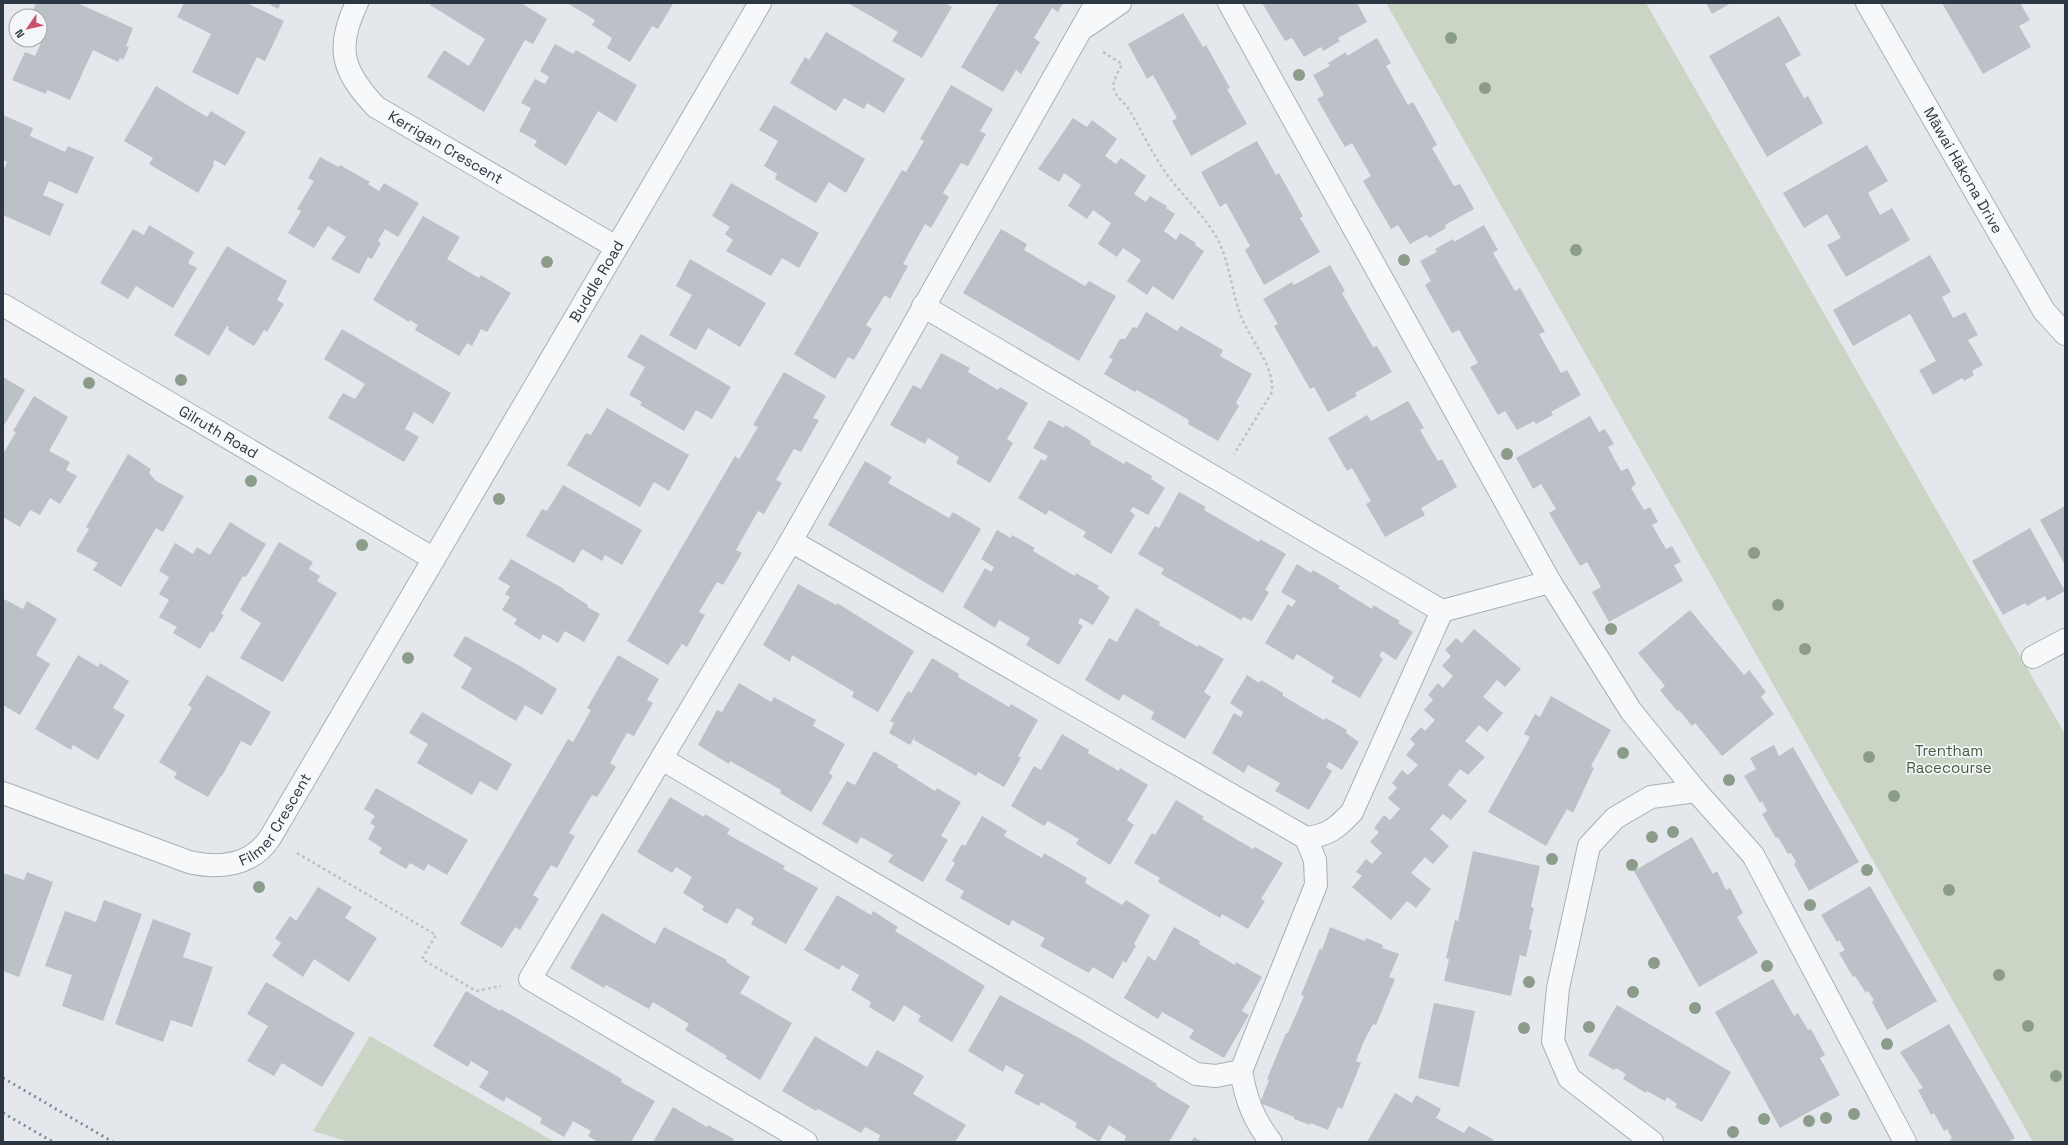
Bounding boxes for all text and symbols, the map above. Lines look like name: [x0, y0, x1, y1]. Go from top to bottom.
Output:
north arrow: [8, 8, 48, 48]
text: N: [12, 27, 28, 41]
street label: Māwai Hākona Drive: [1920, 104, 2007, 237]
street label: Kerrigan Crescent: [385, 106, 507, 188]
street label: Buddle Road: [565, 237, 628, 326]
street label: Gilruth Road: [176, 401, 262, 462]
park label: Trentham Racecourse: [1906, 741, 1992, 777]
street label: Filmer Crescent: [236, 769, 315, 870]

